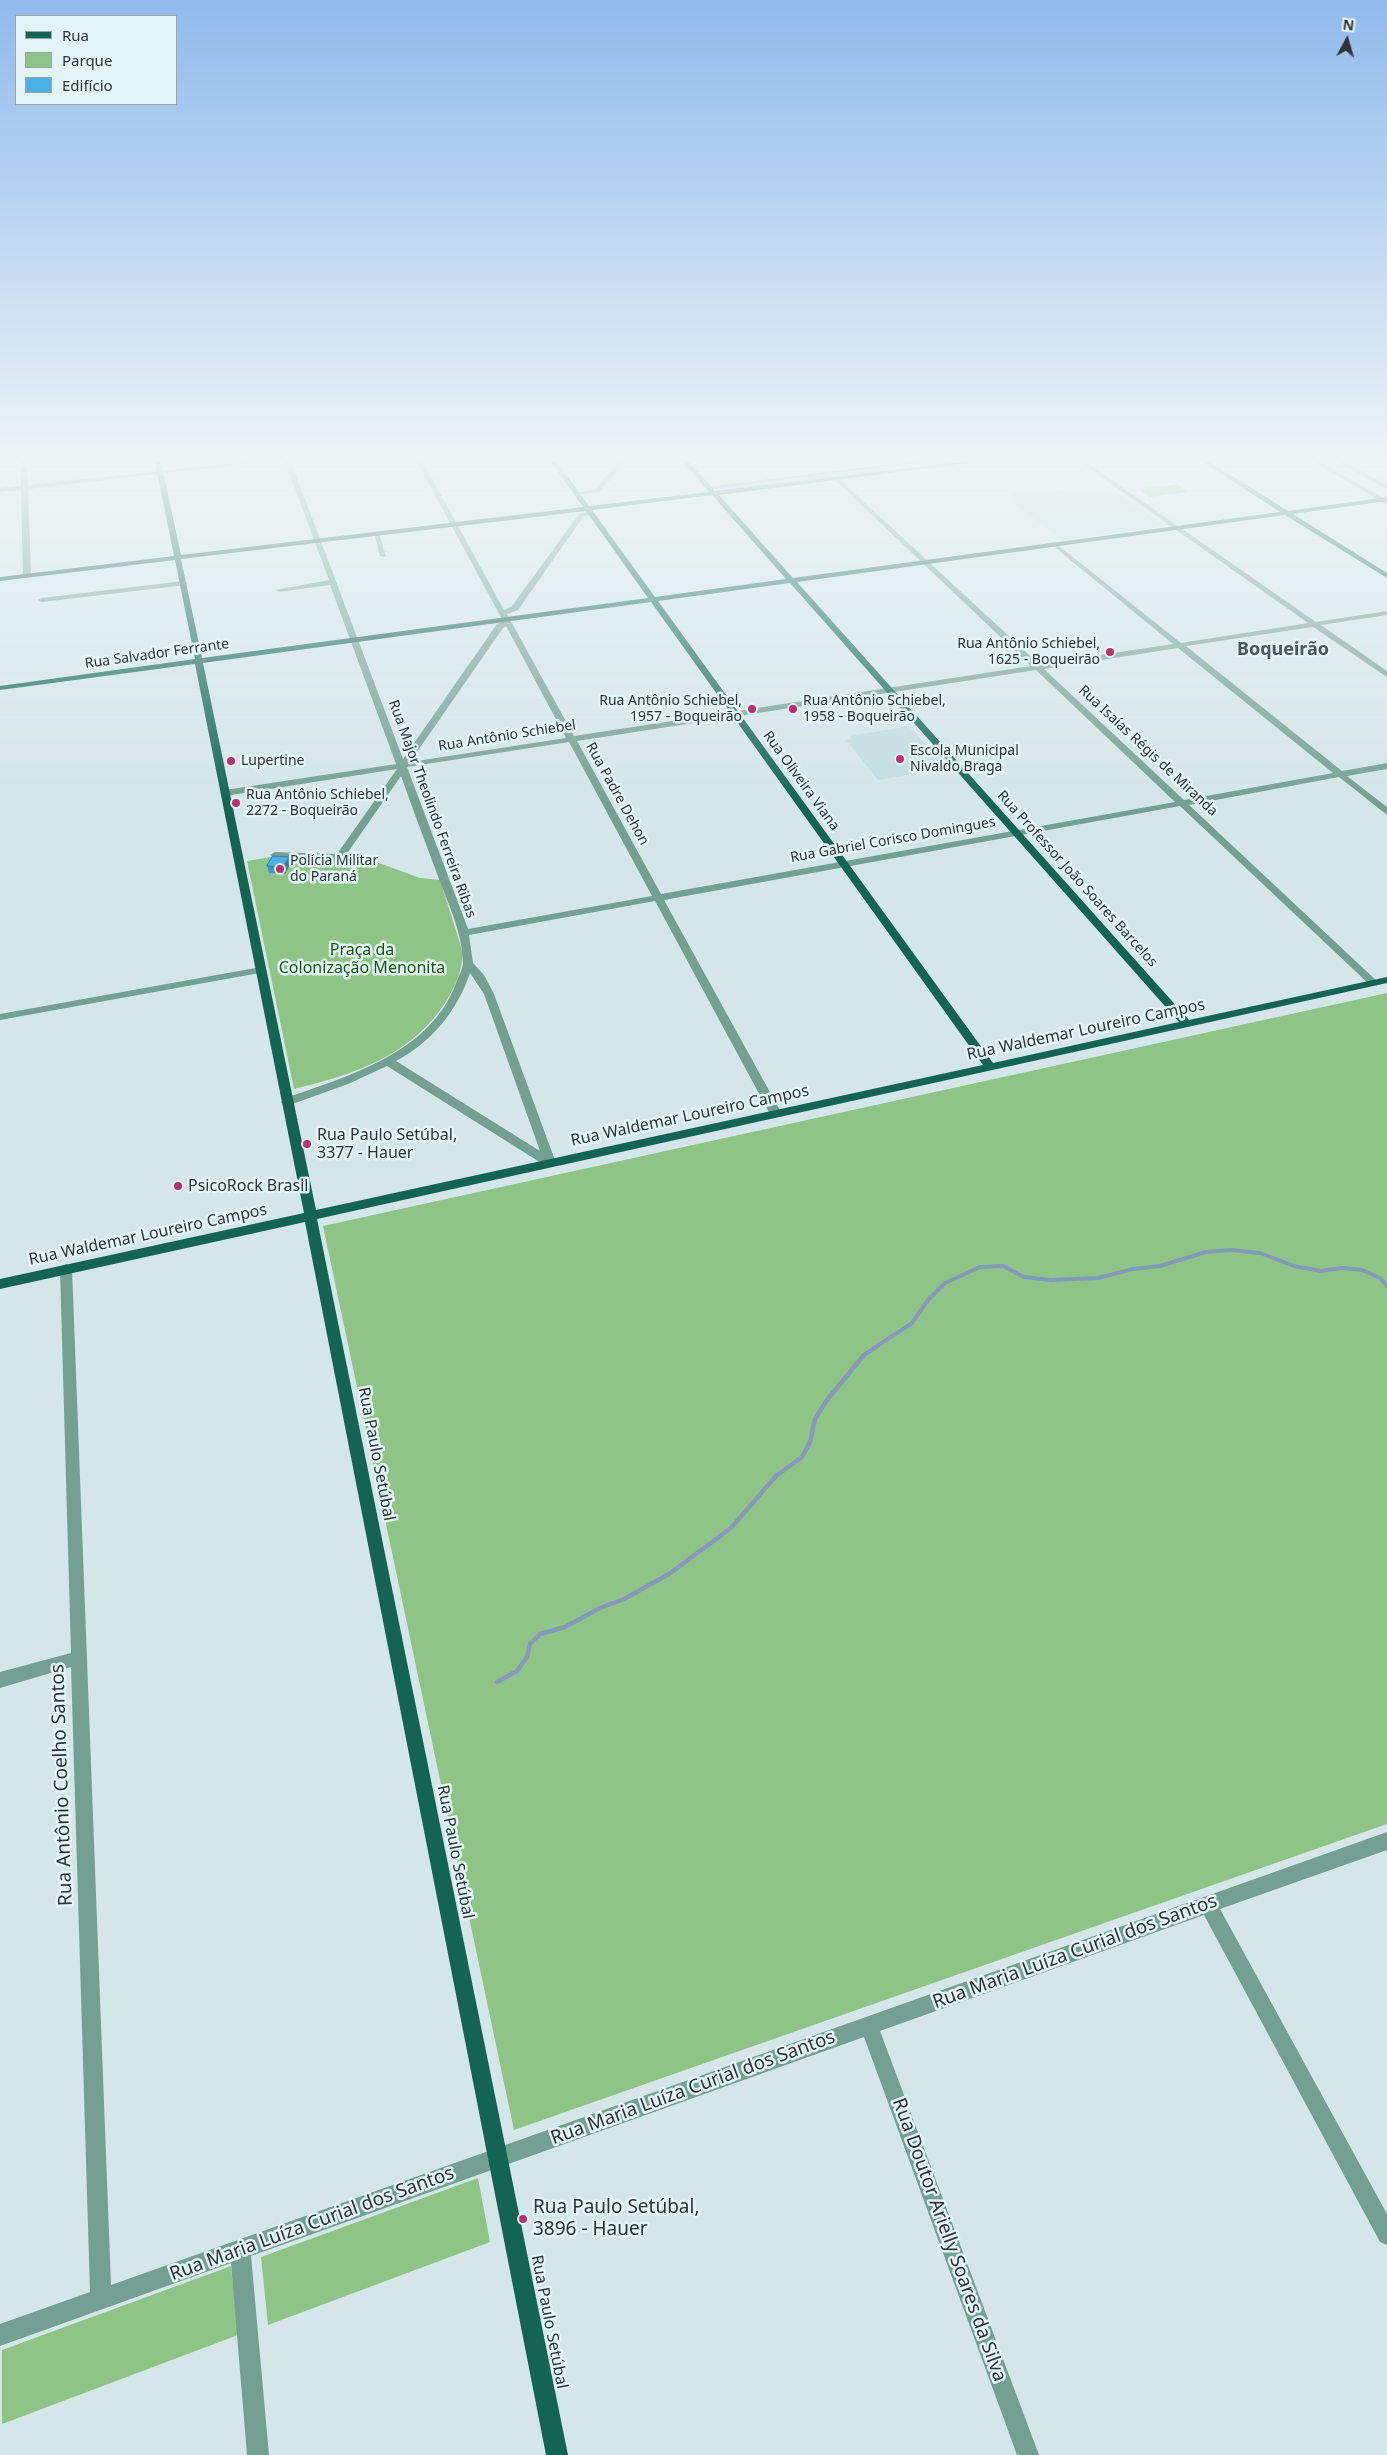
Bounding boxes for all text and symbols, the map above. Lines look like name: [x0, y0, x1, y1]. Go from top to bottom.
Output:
legend: [15, 15, 178, 105]
north arrow: [1322, 15, 1372, 65]
text: N: [1342, 15, 1355, 35]
text: Rua: [62, 25, 89, 45]
text: Parque: [62, 50, 112, 70]
text: Edifício: [62, 75, 113, 95]
street label: Rua Salvador Ferrante: [84, 636, 230, 672]
place label: Rua Antônio Schiebel, 1625 - Boqueirão: [957, 636, 1100, 669]
district label: Boqueirão: [1237, 639, 1329, 661]
marker: Rua Antônio Schiebel, 1625 - Boqueirão: [1104, 646, 1116, 658]
street label: Rua Isaías Régis de Miranda: [1075, 682, 1221, 820]
place label: Rua Antônio Schiebel, 1957 - Boqueirão: [599, 693, 742, 726]
place label: Rua Antônio Schiebel, 1958 - Boqueirão: [803, 693, 946, 726]
street label: Rua Major Theolindo Ferreira Ribas: [385, 698, 479, 920]
marker: Rua Antônio Schiebel, 1957 - Boqueirão: [746, 703, 758, 715]
marker: Rua Antônio Schiebel, 1958 - Boqueirão: [787, 703, 799, 715]
street label: Rua Antônio Schiebel: [437, 717, 577, 755]
street label: Rua Oliveira Viana: [759, 728, 843, 834]
street label: Rua Padre Dehon: [582, 740, 652, 848]
place label: Escola Municipal Nivaldo Braga: [910, 743, 1019, 776]
place label: Lupertine: [241, 753, 304, 769]
marker: Escola Municipal Nivaldo Braga: [894, 753, 906, 765]
marker: Lupertine: [225, 755, 237, 767]
place label: Rua Antônio Schiebel, 2272 - Boqueirão: [246, 787, 389, 820]
street label: Rua Professor João Soares Barcelos: [993, 787, 1161, 971]
marker: Rua Antônio Schiebel, 2272 - Boqueirão: [230, 797, 242, 809]
street label: Rua Gabriel Corisco Domingues: [789, 814, 997, 866]
place label: Polícia Militar do Paraná: [290, 853, 378, 886]
marker: Polícia Militar do Paraná: [274, 863, 286, 875]
park label: Praça da Colonização Menonita: [279, 940, 445, 978]
street label: Rua Waldemar Loureiro Campos: [965, 995, 1207, 1065]
street label: Rua Waldemar Loureiro Campos: [569, 1081, 811, 1151]
place label: Rua Paulo Setúbal, 3377 - Hauer: [317, 1125, 457, 1163]
marker: Rua Paulo Setúbal, 3377 - Hauer: [301, 1138, 313, 1150]
place label: PsicoRock Brasil: [188, 1176, 308, 1196]
marker: PsicoRock Brasil: [172, 1180, 184, 1192]
street label: Rua Waldemar Loureiro Campos: [27, 1200, 269, 1270]
street label: Rua Paulo Setúbal: [354, 1385, 398, 1523]
street label: Rua Antônio Coelho Santos: [46, 1664, 78, 1906]
street label: Rua Paulo Setúbal: [433, 1783, 477, 1921]
street label: Rua Maria Luíza Curial dos Santos: [930, 1890, 1220, 2014]
street label: Rua Maria Luíza Curial dos Santos: [548, 2026, 838, 2150]
street label: Rua Doutor Arielly Soares da Silva: [887, 2095, 1011, 2385]
street label: Rua Maria Luíza Curial dos Santos: [167, 2162, 457, 2286]
place label: Rua Paulo Setúbal, 3896 - Hauer: [533, 2197, 699, 2241]
marker: Rua Paulo Setúbal, 3896 - Hauer: [517, 2213, 529, 2225]
street label: Rua Paulo Setúbal: [527, 2253, 571, 2391]

